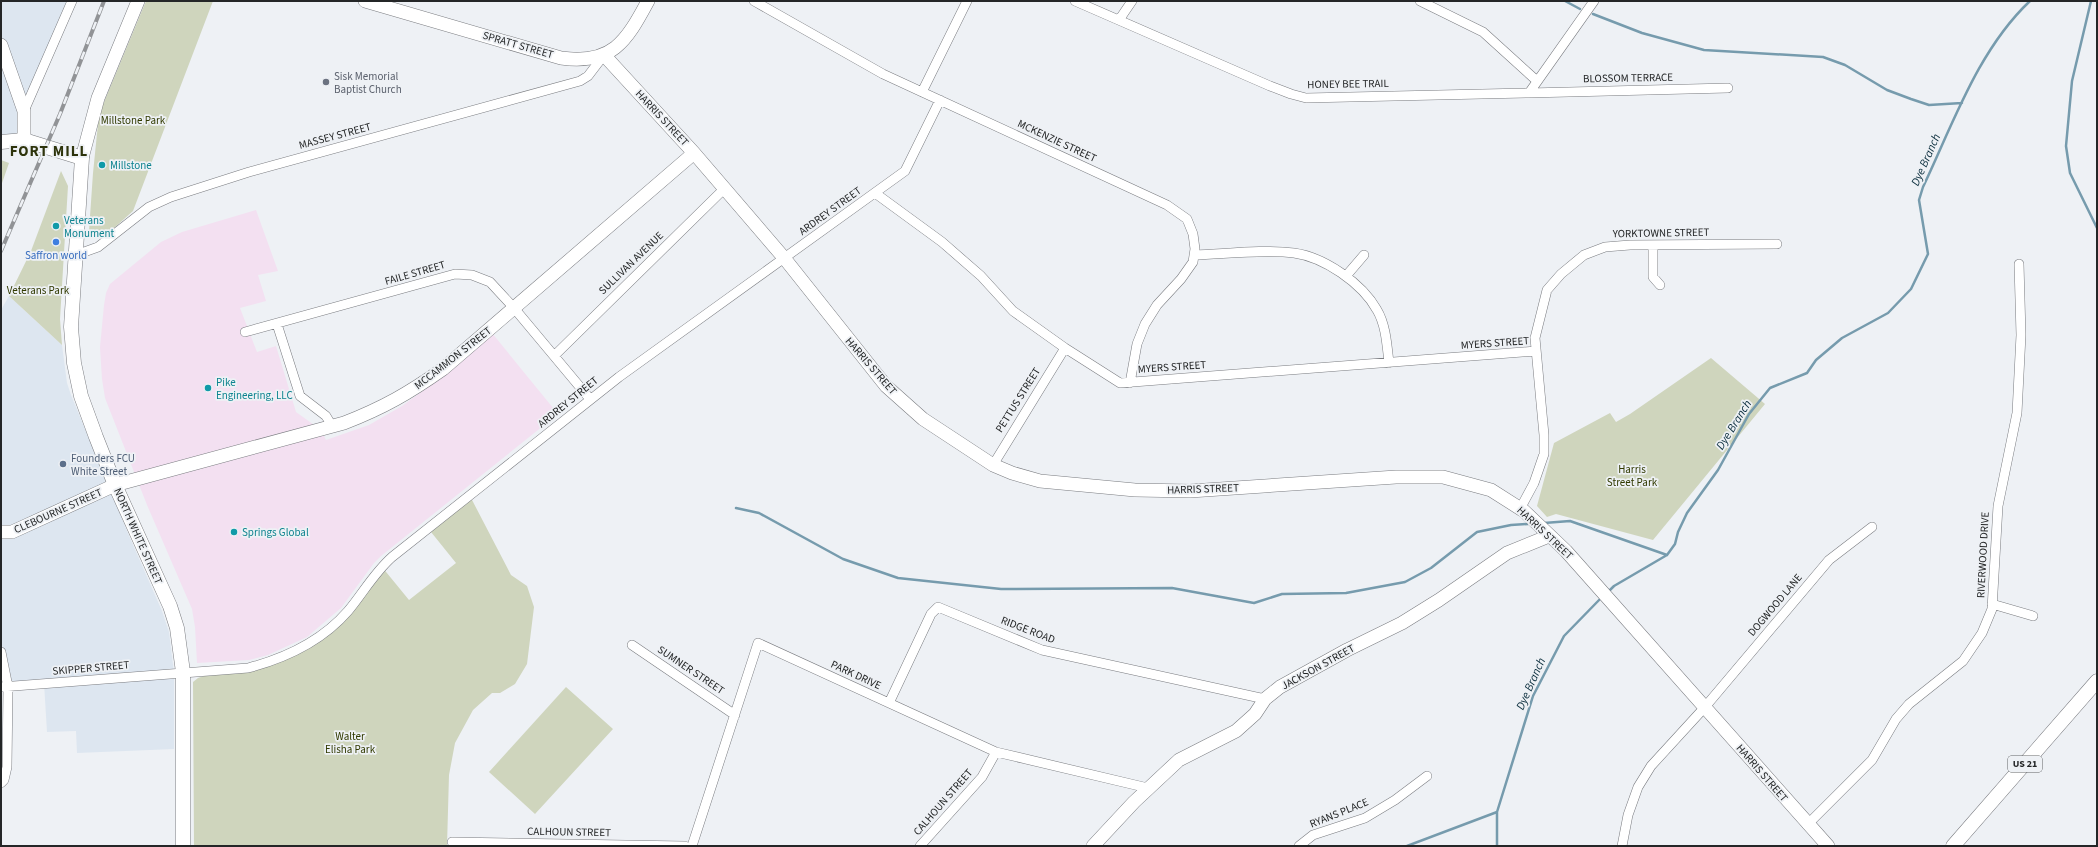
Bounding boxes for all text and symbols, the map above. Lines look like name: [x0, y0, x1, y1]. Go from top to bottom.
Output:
street label: SPRATT STREET: [481, 28, 555, 62]
place label: Sisk Memorial Baptist Church: [334, 69, 402, 97]
street label: BLOSSOM TERRACE: [1583, 70, 1673, 86]
street label: HONEY BEE TRAIL: [1307, 76, 1389, 92]
marker: Sisk Memorial Baptist Church: [321, 77, 331, 87]
street label: HARRIS STREET: [632, 87, 692, 149]
park label: Millstone Park: [101, 113, 166, 128]
street label: MCKENZIE STREET: [1015, 116, 1099, 166]
street label: MASSEY STREET: [297, 119, 373, 153]
water label: Dye Branch: [1907, 131, 1945, 189]
district label: FORT MILL: [10, 141, 88, 162]
place label: Millstone: [110, 158, 152, 173]
marker: Millstone: [97, 160, 107, 170]
street label: ARDREY STREET: [796, 183, 864, 239]
place label: Veterans Monument: [64, 213, 115, 241]
marker: Veterans Monument: [51, 221, 61, 231]
street label: YORKTOWNE STREET: [1611, 225, 1710, 241]
street label: SULLIVAN AVENUE: [595, 228, 667, 298]
marker: Saffron world: [51, 237, 61, 247]
place label: Saffron world: [25, 248, 87, 263]
street label: FAILE STREET: [383, 257, 447, 289]
park label: Veterans Park: [7, 283, 70, 298]
street label: MCCAMMON STREET: [411, 323, 495, 393]
street label: MYERS STREET: [1460, 333, 1530, 353]
street label: HARRIS STREET: [842, 334, 900, 398]
street label: MYERS STREET: [1137, 357, 1207, 377]
street label: PETTUS STREET: [992, 364, 1044, 435]
street label: ARDREY STREET: [535, 373, 601, 431]
place label: Pike Engineering, LLC: [216, 375, 293, 403]
marker: Pike Engineering, LLC: [203, 383, 213, 393]
water label: Dye Branch: [1712, 397, 1756, 453]
place label: Founders FCU White Street: [71, 451, 135, 479]
marker: Founders FCU White Street: [58, 459, 68, 469]
park label: Harris Street Park: [1607, 462, 1658, 490]
street label: HARRIS STREET: [1167, 480, 1239, 498]
street label: CLEBOURNE STREET: [12, 485, 105, 537]
street label: NORTH WHITE STREET: [110, 486, 166, 587]
street label: HARRIS STREET: [1514, 503, 1576, 563]
street label: RIVERWOOD DRIVE: [1973, 511, 1993, 599]
place label: Springs Global: [242, 525, 309, 540]
marker: Springs Global: [229, 527, 239, 537]
street label: DOGWOOD LANE: [1744, 570, 1806, 639]
street label: RIDGE ROAD: [999, 613, 1057, 647]
street label: JACKSON STREET: [1279, 641, 1357, 693]
street label: SUMNER STREET: [655, 642, 727, 698]
water label: Dye Branch: [1512, 655, 1550, 713]
street label: SKIPPER STREET: [52, 657, 130, 679]
street label: PARK DRIVE: [828, 657, 884, 693]
park label: Walter Elisha Park: [325, 729, 376, 757]
street label: HARRIS STREET: [1733, 741, 1791, 805]
road number: US 21: [2008, 756, 2042, 772]
street label: CALHOUN STREET: [910, 765, 976, 839]
street label: RYANS PLACE: [1307, 794, 1371, 832]
street label: CALHOUN STREET: [527, 824, 611, 840]

